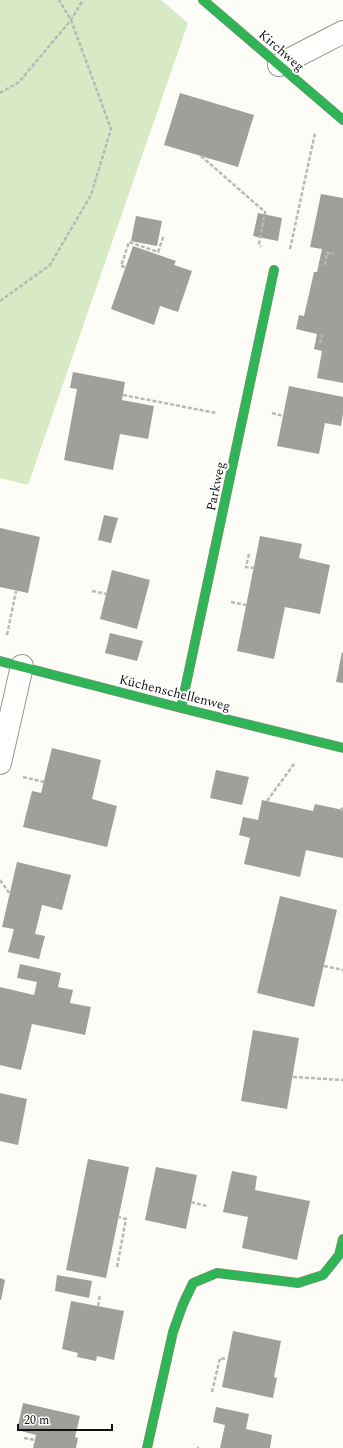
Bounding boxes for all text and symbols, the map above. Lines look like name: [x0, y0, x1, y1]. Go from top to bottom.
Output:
street label: Kirchweg: [254, 25, 309, 76]
street label: Parkweg: [201, 460, 231, 513]
street label: Küchenschellenweg: [117, 669, 233, 716]
scale bar: [18, 1406, 112, 1432]
text: 20 m: [24, 1411, 49, 1430]

